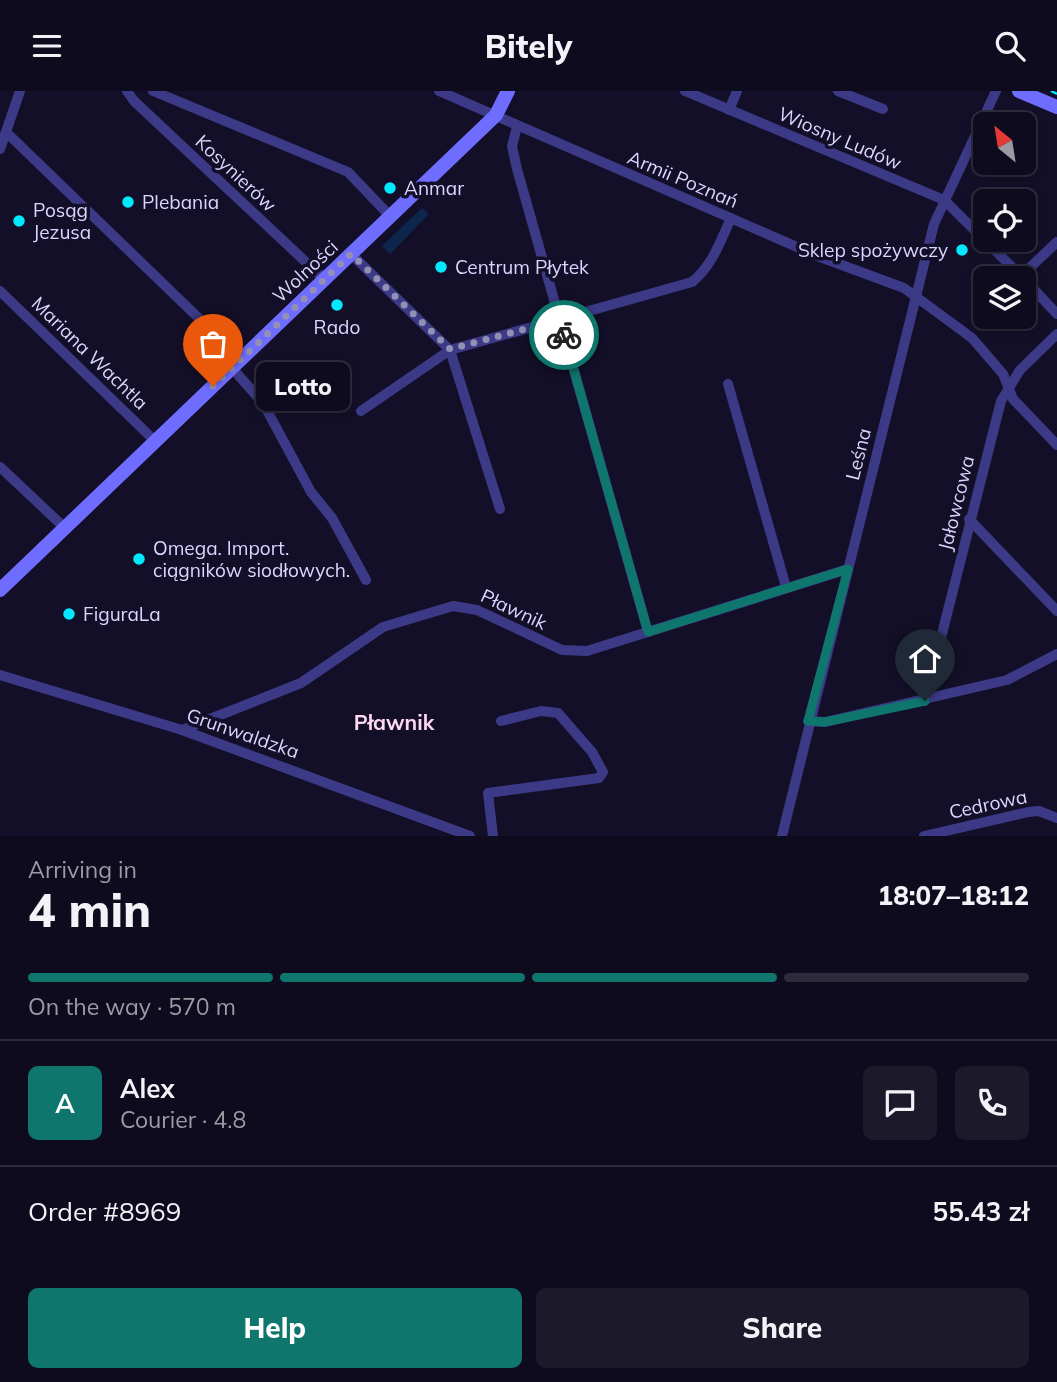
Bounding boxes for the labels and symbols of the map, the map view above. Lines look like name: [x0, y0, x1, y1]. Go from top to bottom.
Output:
street label: Wiosny Ludów: [775, 101, 905, 175]
north arrow: [973, 112, 1036, 175]
street label: Kosynierów: [191, 129, 281, 217]
street label: Armii Poznań: [624, 145, 742, 213]
place label: Anmar: [404, 176, 464, 200]
marker: Anmar: [382, 180, 398, 196]
place label: Plebania: [142, 190, 219, 214]
marker: Plebania: [120, 194, 136, 210]
place label: Posąg Jezusa: [33, 198, 91, 244]
marker: Posąg Jezusa: [11, 213, 27, 229]
street label: Wolności: [267, 235, 343, 307]
place label: Sklep spożywczy: [798, 238, 948, 262]
marker: Sklep spożywczy: [954, 242, 970, 258]
place label: Centrum Płytek: [455, 255, 589, 279]
marker: Centrum Płytek: [433, 259, 449, 275]
street label: Mariana Wachtla: [27, 291, 153, 415]
marker: Rado: [329, 297, 345, 313]
courier: [529, 300, 599, 370]
pin: [183, 314, 243, 386]
place label: Rado: [314, 315, 360, 339]
callout: Lotto: [255, 361, 350, 411]
street label: Leśna: [840, 426, 876, 482]
street label: Jałowcowa: [933, 453, 979, 553]
place label: Omega. Import. ciągników siodłowych.: [153, 536, 350, 582]
marker: Omega. Import. ciągników siodłowych.: [131, 551, 147, 567]
street label: Pławnik: [477, 583, 551, 635]
place label: FiguraLa: [83, 602, 161, 626]
marker: FiguraLa: [61, 606, 77, 622]
pin: [895, 629, 955, 701]
street label: Grunwaldzka: [184, 703, 302, 763]
district label: Pławnik: [354, 709, 435, 735]
street label: Cedrowa: [947, 784, 1029, 824]

